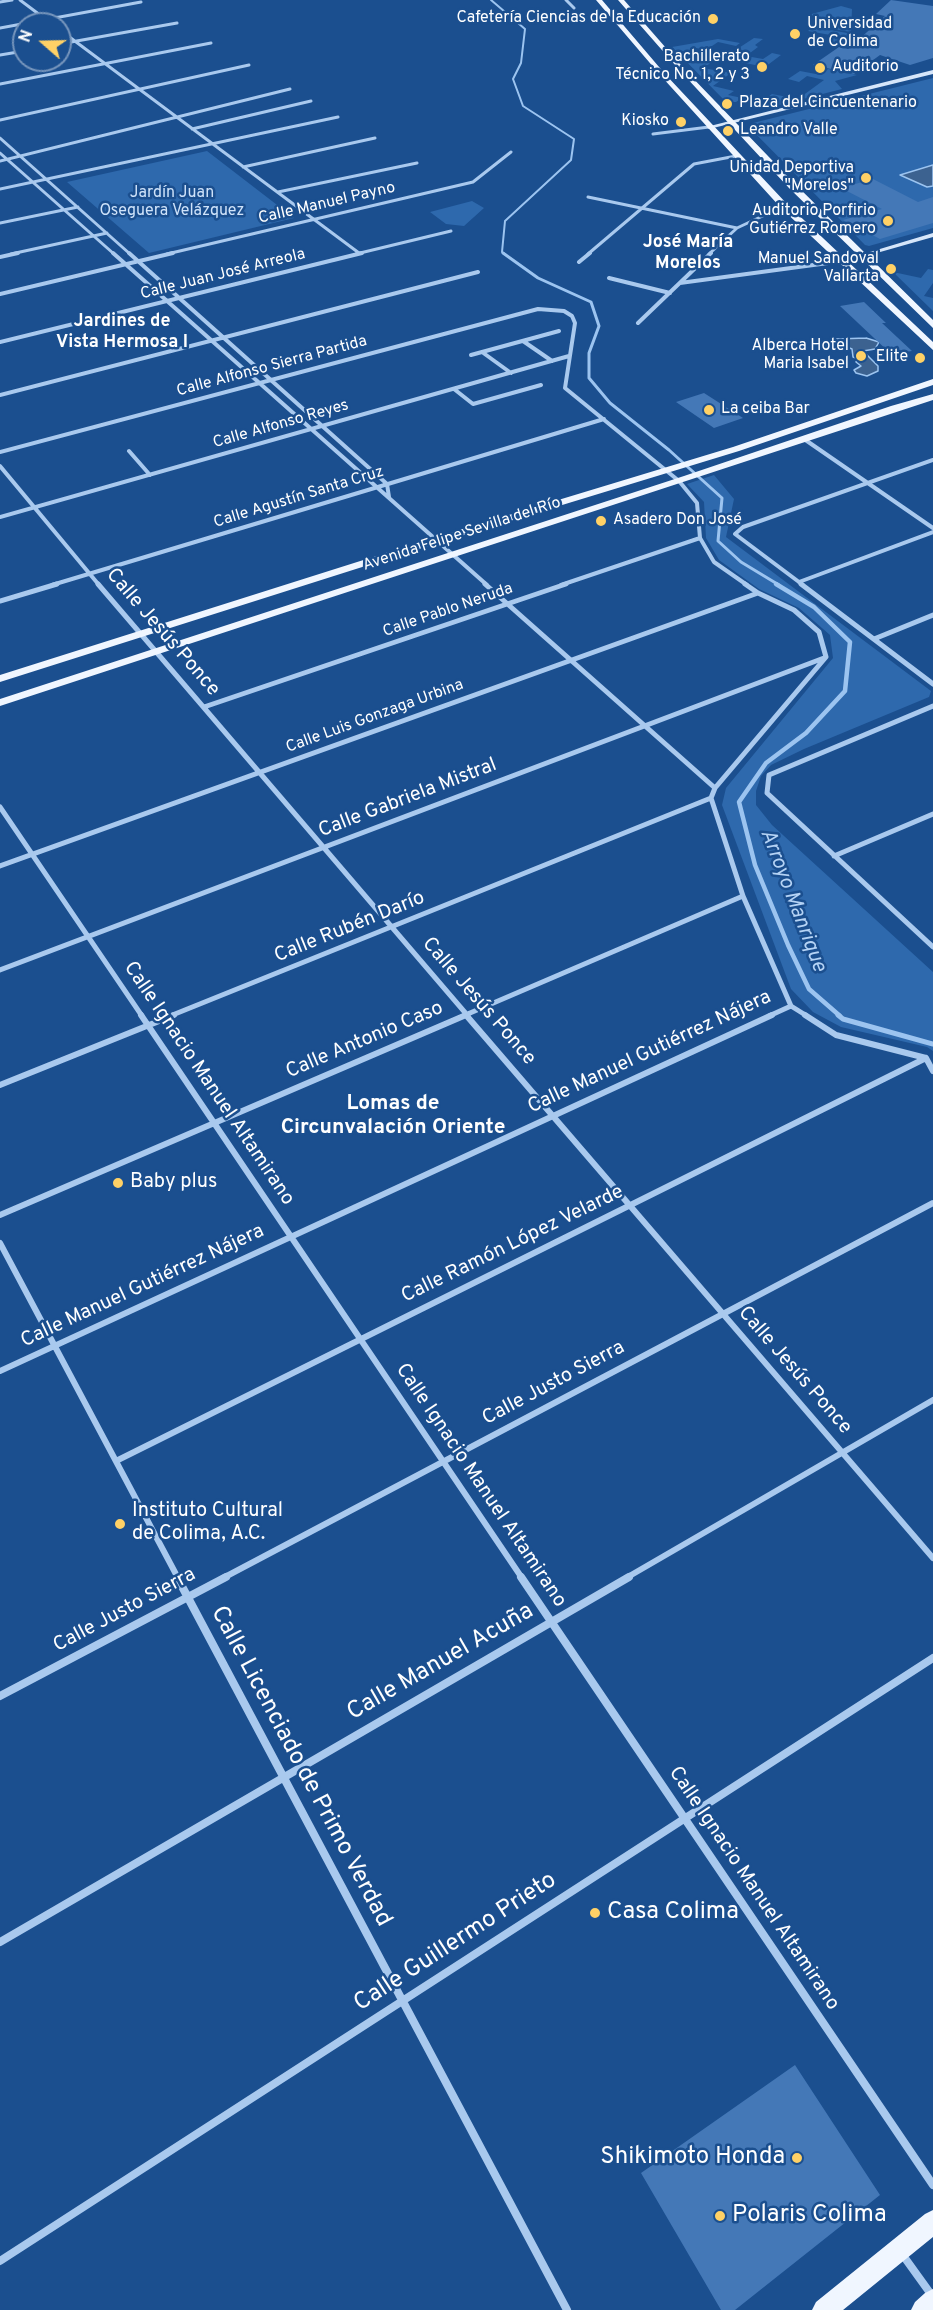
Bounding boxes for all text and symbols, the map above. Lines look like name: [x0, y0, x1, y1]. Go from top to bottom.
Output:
place label: Cafetería Ciencias de la Educación: [456, 9, 701, 29]
north arrow: [12, 12, 72, 72]
marker: Cafetería Ciencias de la Educación: [706, 12, 720, 26]
place label: Universidad de Colima: [807, 15, 892, 53]
marker: Universidad de Colima: [788, 27, 802, 41]
text: N: [16, 28, 38, 45]
place label: Bachillerato Técnico No. 1, 2 y 3: [615, 48, 750, 86]
place label: Auditorio: [832, 58, 899, 78]
marker: Bachillerato Técnico No. 1, 2 y 3: [755, 60, 769, 74]
marker: Auditorio: [813, 61, 827, 75]
place label: Plaza del Cincuentenario: [739, 94, 917, 114]
marker: Plaza del Cincuentenario: [720, 97, 734, 111]
place label: Kiosko: [621, 112, 669, 132]
marker: Kiosko: [674, 115, 688, 129]
place label: Leandro Valle: [740, 121, 838, 141]
marker: Leandro Valle: [721, 124, 735, 138]
place label: Unidad Deportiva "Morelos": [729, 159, 854, 197]
marker: Unidad Deportiva "Morelos": [859, 171, 873, 185]
street label: Calle Manuel Payno: [257, 179, 397, 229]
park label: Jardín Juan Oseguera Velázquez: [100, 184, 244, 222]
place label: Auditorio Porfirio Gutiérrez Romero: [749, 202, 876, 240]
marker: Auditorio Porfirio Gutiérrez Romero: [881, 214, 895, 228]
district label: José María Morelos: [643, 232, 733, 274]
street label: Calle Juan José Arreola: [139, 245, 307, 305]
place label: Manuel Sandoval Vallarta: [758, 250, 879, 288]
marker: Manuel Sandoval Vallarta: [884, 262, 898, 276]
district label: Jardines de Vista Hermosa I: [56, 311, 188, 354]
street label: Calle Alfonso Sierra Partida: [175, 332, 369, 402]
place label: Alberca Hotel Maria Isabel: [751, 337, 849, 375]
place label: Elite: [876, 348, 908, 368]
marker: Alberca Hotel Maria Isabel: [854, 349, 868, 363]
marker: Elite: [913, 351, 927, 365]
street label: Calle Alfonso Reyes: [211, 396, 351, 454]
place label: La ceiba Bar: [721, 400, 810, 420]
marker: La ceiba Bar: [702, 403, 716, 417]
street label: Calle Agustín Santa Cruz: [212, 463, 386, 533]
street label: Avenida Felipe Sevilla del Río: [361, 494, 563, 576]
place label: Asadero Don José: [613, 511, 742, 531]
marker: Asadero Don José: [594, 514, 608, 528]
street label: Calle Jesús Ponce: [100, 564, 224, 702]
street label: Calle Pablo Neruda: [381, 580, 515, 642]
street label: Calle Luis Gonzaga Urbina: [284, 676, 466, 758]
street label: Calle Gabriela Mistral: [315, 754, 501, 844]
water label: Arroyo Manrique: [753, 826, 831, 976]
street label: Calle Rubén Darío: [271, 887, 429, 969]
street label: Calle Jesús Ponce: [416, 933, 540, 1071]
street label: Calle Ignacio Manuel Altamirano: [117, 958, 299, 1210]
street label: Calle Manuel Gutiérrez Nájera: [525, 986, 775, 1120]
street label: Calle Antonio Caso: [283, 997, 447, 1085]
district label: Lomas de Circunvalación Oriente: [281, 1092, 505, 1142]
place label: Baby plus: [130, 1171, 217, 1195]
marker: Baby plus: [111, 1176, 125, 1190]
street label: Calle Ramón López Velarde: [398, 1181, 628, 1309]
street label: Calle Manuel Gutiérrez Nájera: [18, 1220, 268, 1354]
street label: Calle Jesús Ponce: [732, 1302, 856, 1440]
street label: Calle Justo Sierra: [479, 1336, 629, 1432]
street label: Calle Ignacio Manuel Altamirano: [389, 1360, 571, 1612]
place label: Instituto Cultural de Colima, A.C.: [132, 1500, 283, 1547]
marker: Instituto Cultural de Colima, A.C.: [113, 1517, 127, 1531]
street label: Calle Justo Sierra: [50, 1563, 200, 1659]
street label: Calle Manuel Acuña: [343, 1598, 539, 1728]
street label: Calle Licenciado de Primo Verdad: [203, 1602, 397, 1932]
street label: Calle Ignacio Manuel Altamirano: [662, 1763, 844, 2015]
street label: Calle Guillermo Prieto: [349, 1867, 563, 2019]
place label: Casa Colima: [607, 1899, 739, 1927]
marker: Casa Colima: [588, 1906, 602, 1920]
place label: Shikimoto Honda: [600, 2144, 785, 2172]
marker: Shikimoto Honda: [790, 2151, 804, 2165]
place label: Polaris Colima: [732, 2202, 887, 2230]
marker: Polaris Colima: [713, 2209, 727, 2223]

